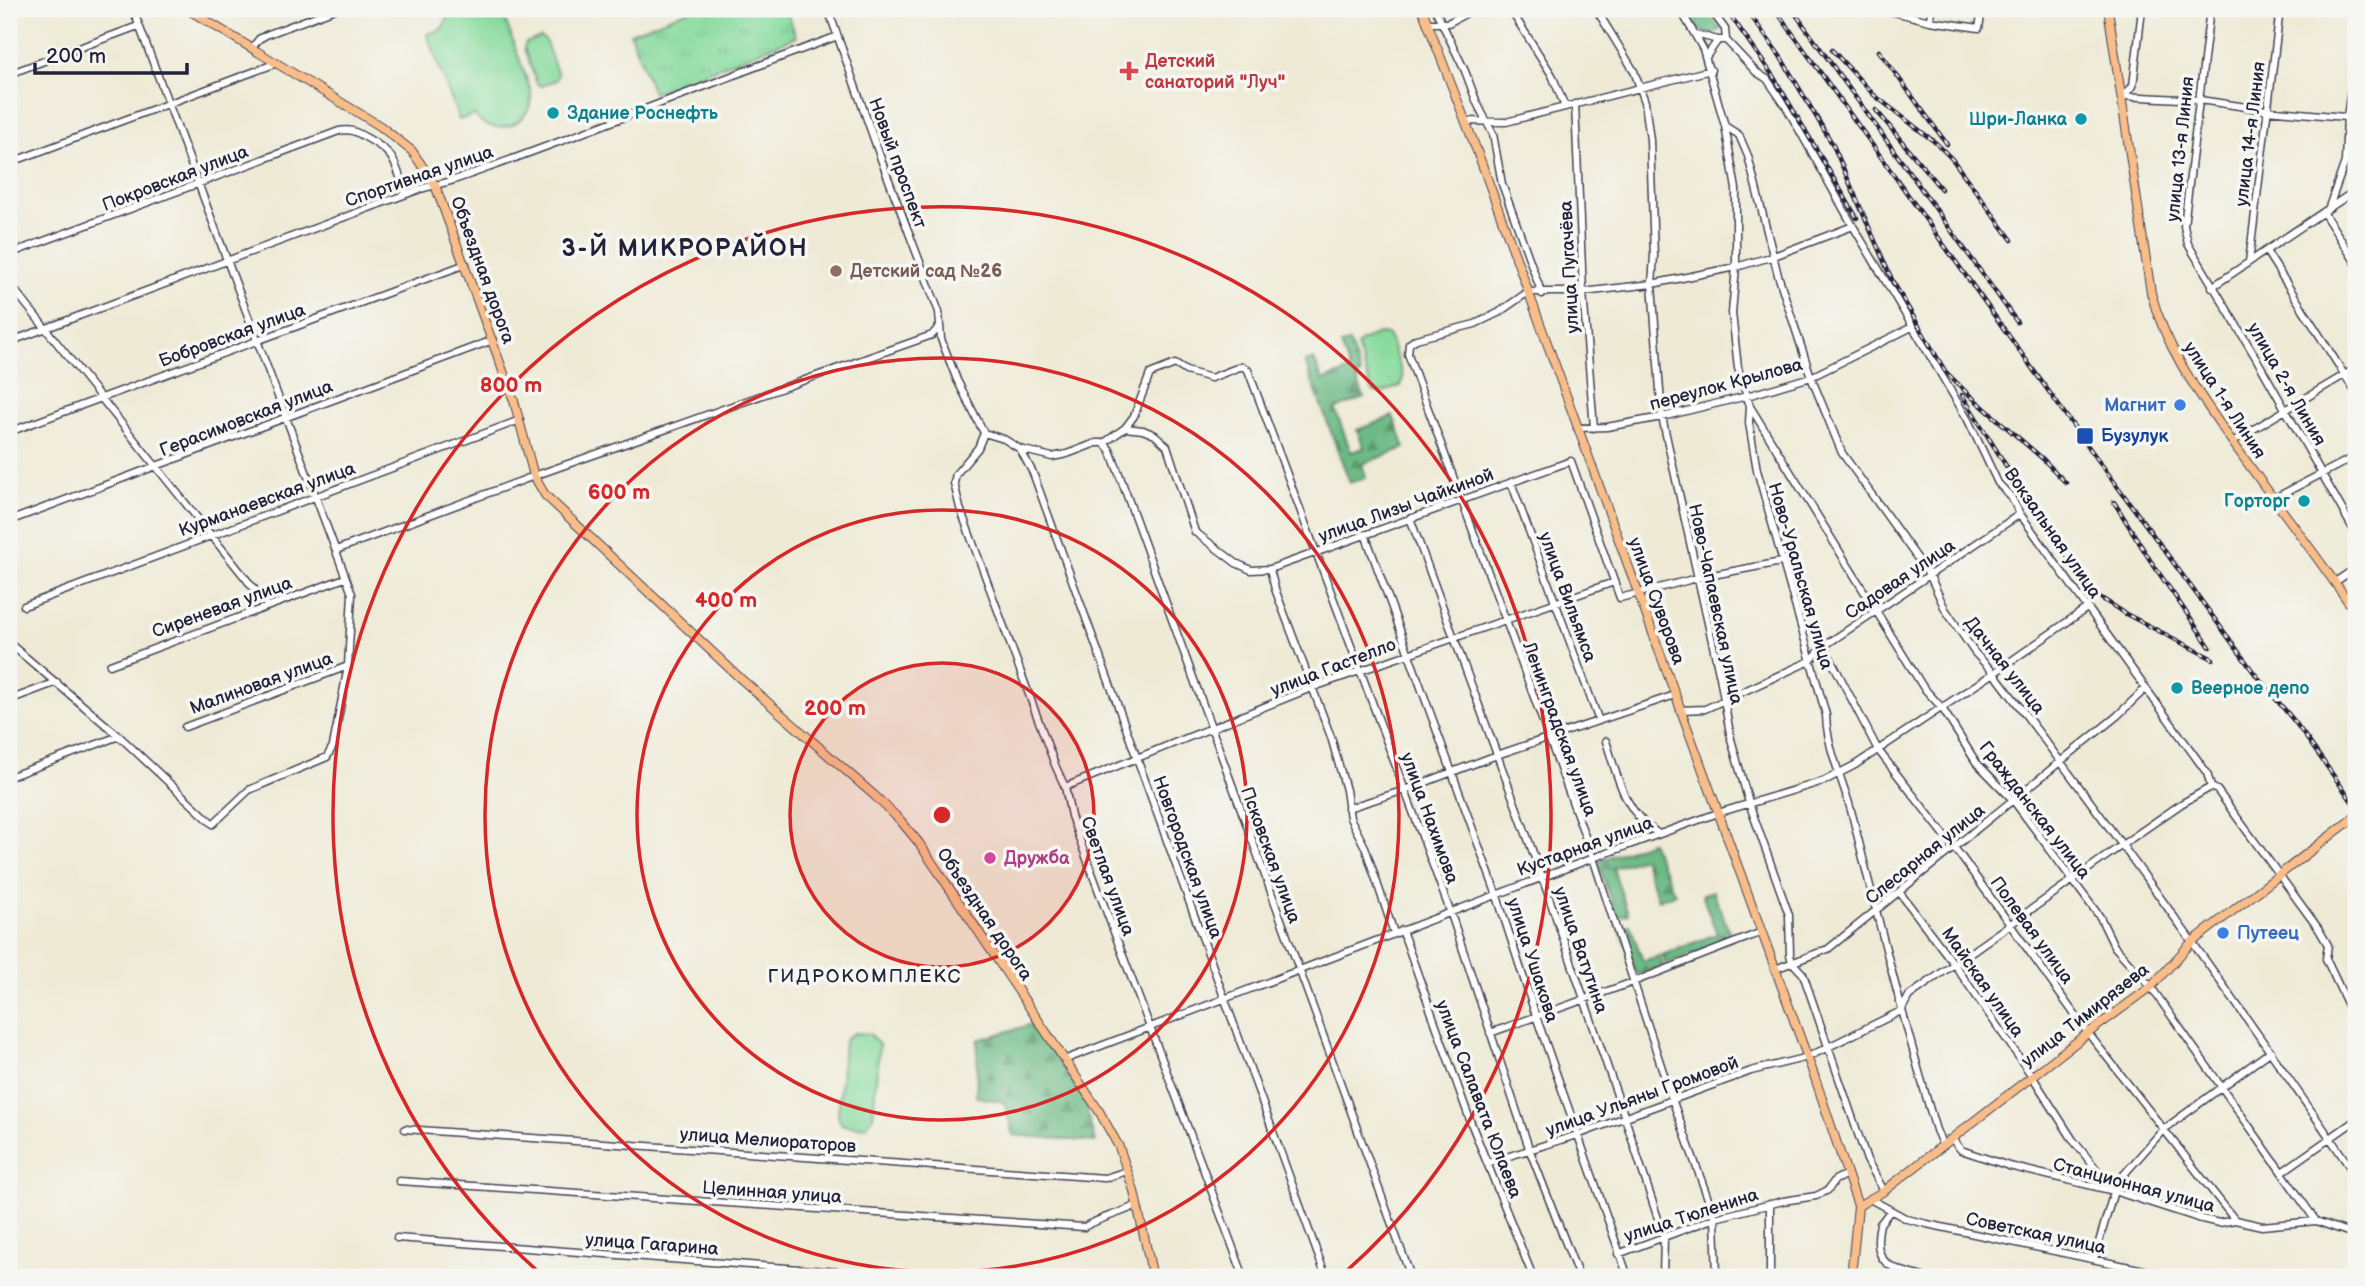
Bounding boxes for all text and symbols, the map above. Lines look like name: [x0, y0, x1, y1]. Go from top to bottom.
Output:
scale bar: [35, 32, 187, 76]
text: 200 m: [46, 44, 106, 69]
place label: Детский санаторий "Луч": [1145, 51, 1285, 93]
street label: улица 14-я Линия: [2231, 60, 2270, 208]
marker: Детский санаторий "Луч": [1119, 61, 1139, 81]
street label: улица 13-я Линия: [2162, 75, 2199, 223]
street label: Новый проспект: [864, 95, 931, 232]
place label: Здание Роснефть: [567, 103, 719, 124]
marker: Здание Роснефть: [545, 105, 561, 121]
place label: Шри-Ланка: [1969, 109, 2068, 130]
marker: Шри-Ланка: [2073, 111, 2089, 127]
street label: Покровская улица: [99, 141, 252, 216]
street label: Спортивная улица: [342, 141, 496, 212]
street label: Объездная дорога: [446, 194, 519, 347]
street label: улица Пугачёва: [1556, 200, 1583, 334]
district label: 3-Й МИКРОРАЙОН: [561, 232, 809, 263]
place label: Детский сад №26: [850, 261, 1002, 282]
marker: Детский сад №26: [828, 263, 844, 279]
street label: Бобровская улица: [156, 299, 308, 372]
street label: улица 2-я Линия: [2243, 319, 2330, 449]
street label: улица 1-я Линия: [2179, 338, 2270, 463]
street label: переулок Крылова: [1647, 354, 1805, 415]
text: 800 m: [480, 373, 542, 398]
street label: Герасимовская улица: [157, 376, 336, 461]
place label: Магнит: [2104, 395, 2166, 416]
marker: Магнит: [2172, 397, 2188, 413]
marker: Бузулук: [2075, 426, 2095, 446]
place label: Бузулук: [2101, 426, 2168, 447]
street label: Курманаевская улица: [176, 458, 359, 541]
street label: улица Лизы Чайкиной: [1316, 464, 1497, 547]
street label: Вокзальная улица: [2000, 464, 2106, 603]
text: 600 m: [588, 480, 650, 505]
street label: Ново-Уральская улица: [1764, 480, 1837, 672]
place label: Горторг: [2224, 491, 2290, 512]
marker: Горторг: [2296, 493, 2312, 509]
street label: Ново-Чапаевская улица: [1684, 502, 1747, 707]
street label: улица Вильямса: [1534, 529, 1601, 665]
street label: улица Суворова: [1624, 535, 1689, 668]
street label: Садовая улица: [1841, 535, 1959, 624]
street label: Сиреневая улица: [149, 572, 295, 643]
text: 400 m: [695, 588, 757, 613]
street label: Дачная улица: [1960, 612, 2049, 719]
street label: улица Гастелло: [1268, 634, 1399, 701]
street label: Ленинградская улица: [1518, 638, 1601, 820]
street label: Малиновая улица: [187, 648, 336, 719]
place label: Веерное депо: [2191, 678, 2310, 699]
marker: Веерное депо: [2169, 680, 2185, 696]
text: 200 m: [804, 696, 866, 721]
street label: Гражданская улица: [1974, 737, 2095, 883]
street label: улица Нахимова: [1396, 750, 1463, 887]
street label: Новгородская улица: [1148, 773, 1227, 942]
street label: Псковская улица: [1236, 784, 1305, 927]
street label: Слесарная улица: [1861, 800, 1990, 909]
centre of rings: [930, 803, 954, 827]
street label: Кустарная улица: [1514, 812, 1656, 881]
street label: Светлая улица: [1076, 814, 1139, 939]
street label: Объездная дорога: [932, 844, 1037, 985]
place label: Дружба: [1004, 848, 1070, 869]
marker: Дружба: [982, 850, 998, 866]
street label: Полевая улица: [1986, 872, 2078, 988]
street label: улица Ватутина: [1549, 884, 1612, 1017]
street label: улица Ушакова: [1503, 895, 1563, 1025]
street label: Майская улица: [1937, 923, 2028, 1042]
place label: Путеец: [2237, 923, 2299, 944]
marker: Путеец: [2215, 925, 2231, 941]
street label: улица Тимирязева: [2017, 959, 2154, 1072]
district label: ГИДРОКОМПЛЕКС: [768, 965, 962, 988]
street label: улица Салавата Юлаева: [1431, 997, 1526, 1202]
street label: улица Ульяны Громовой: [1543, 1052, 1741, 1141]
street label: улица Мелиораторов: [679, 1124, 857, 1157]
street label: Станционная улица: [2051, 1154, 2217, 1217]
street label: Целинная улица: [702, 1177, 843, 1208]
street label: улица Тюленина: [1621, 1184, 1761, 1247]
street label: Советская улица: [1964, 1208, 2108, 1259]
street label: улица Гагарина: [585, 1229, 720, 1260]

